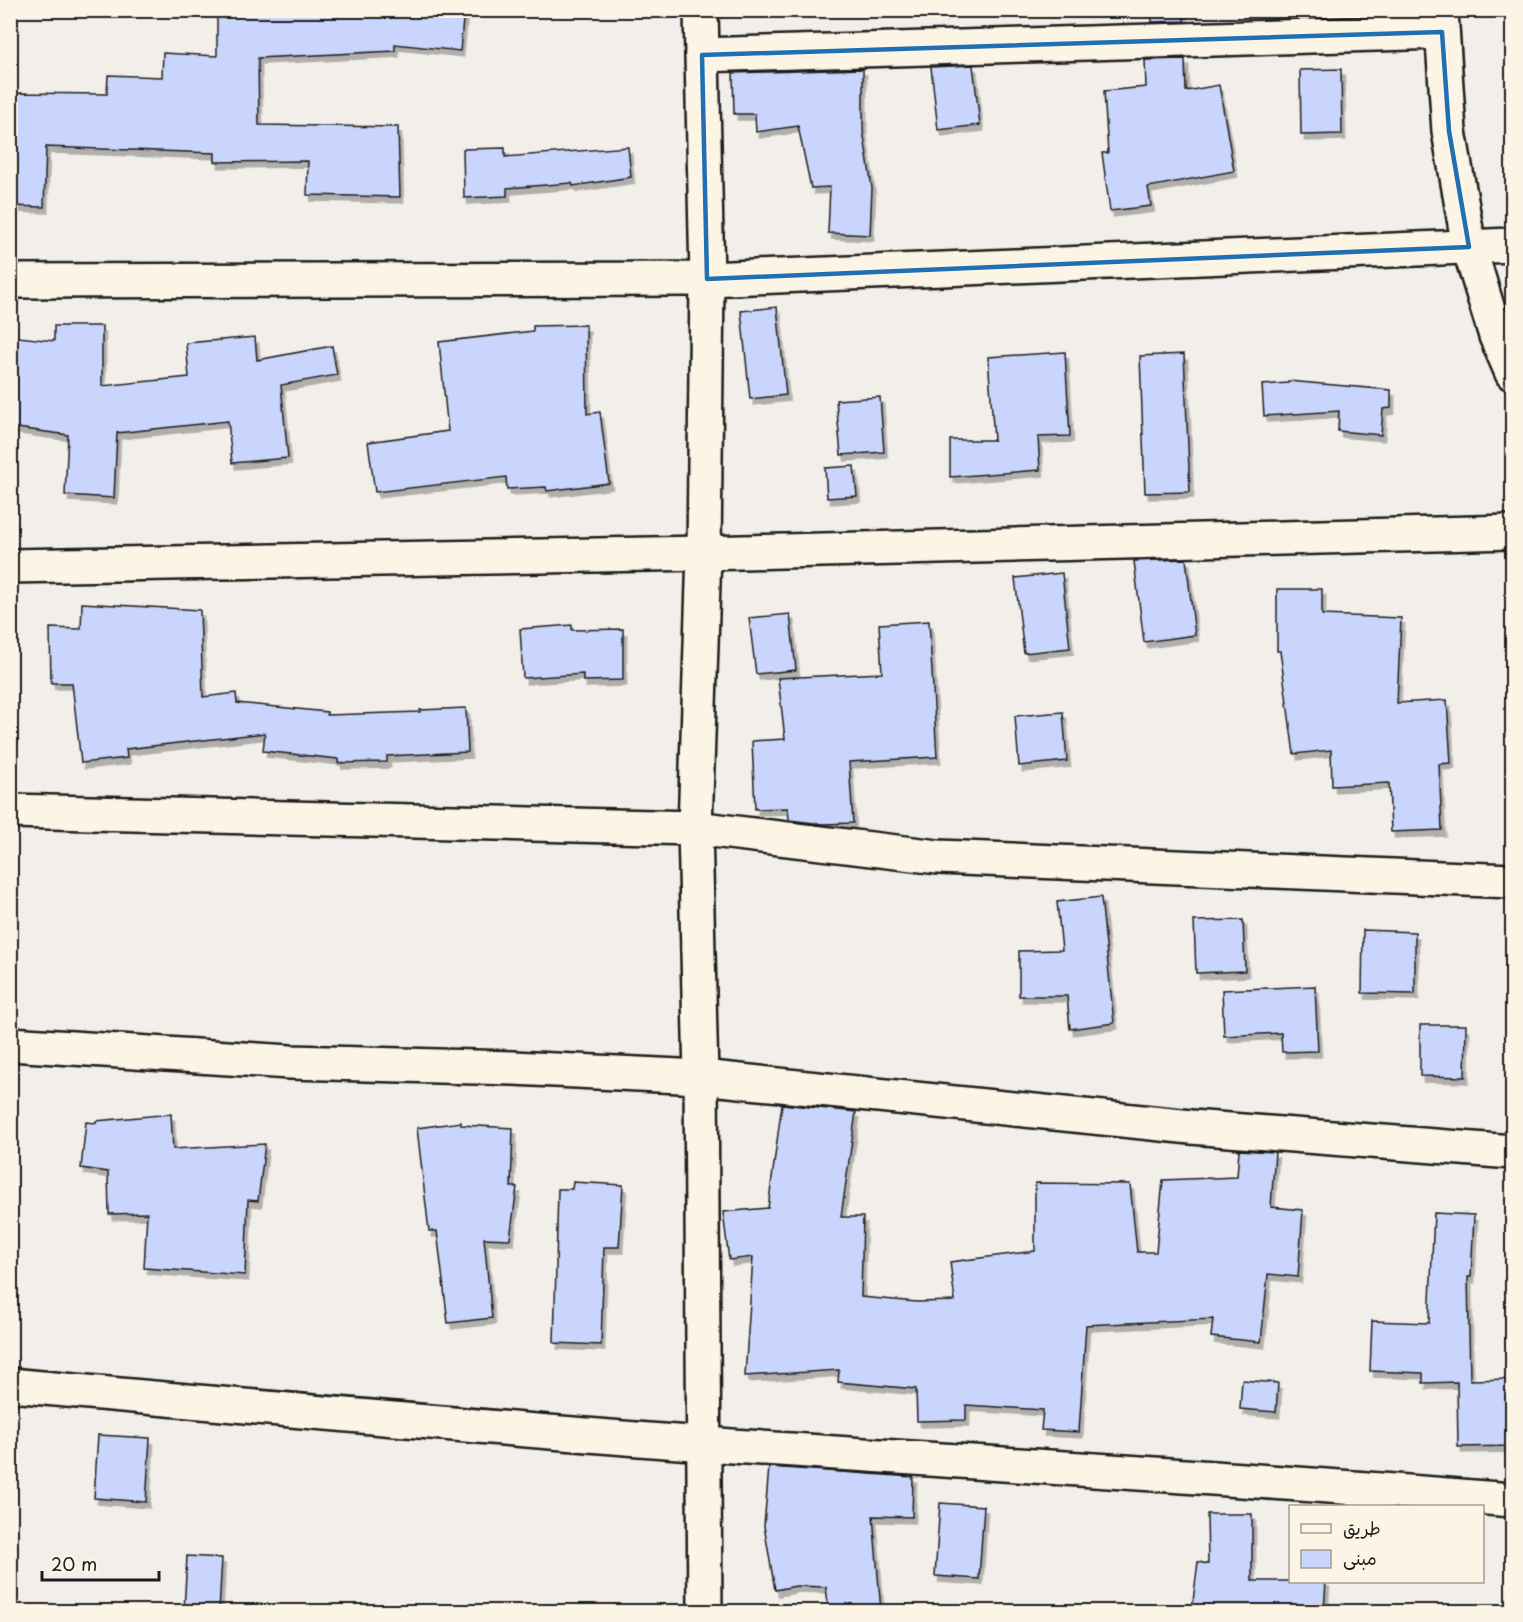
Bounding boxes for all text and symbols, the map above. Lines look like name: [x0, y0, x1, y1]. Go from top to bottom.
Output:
legend: [1289, 1505, 1484, 1583]
text: طريق: [1343, 1514, 1381, 1541]
scale bar: [42, 1544, 159, 1582]
text: مبنى: [1343, 1544, 1377, 1571]
text: 20 m: [51, 1550, 97, 1577]

